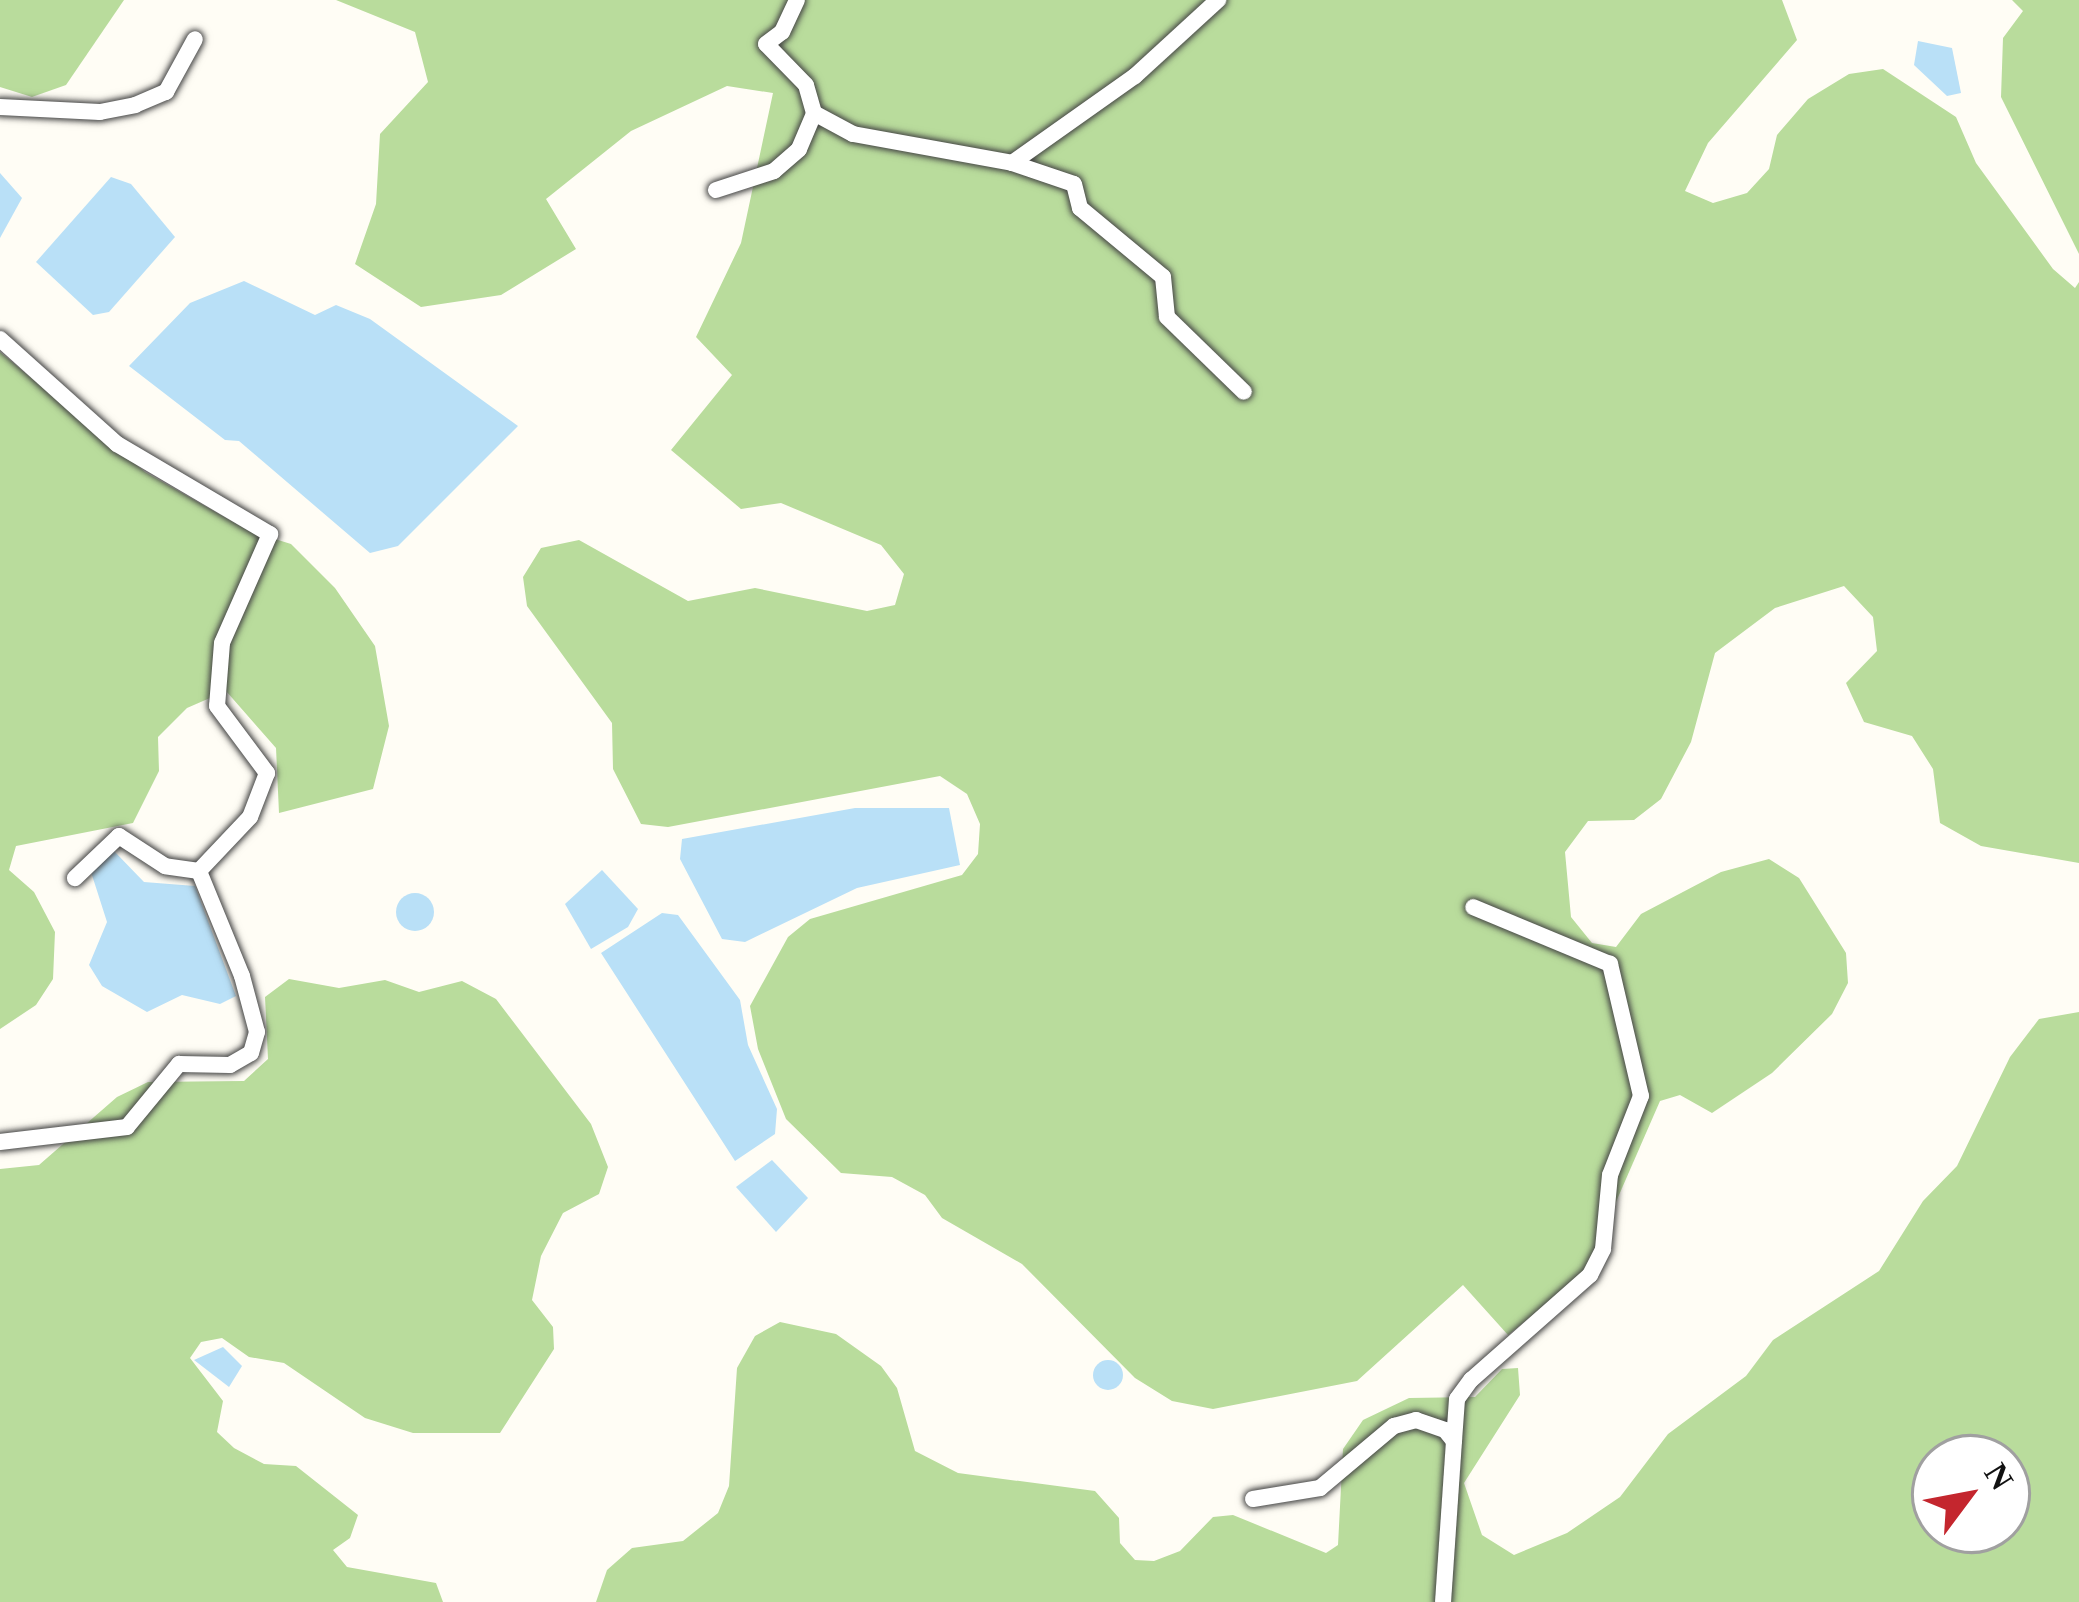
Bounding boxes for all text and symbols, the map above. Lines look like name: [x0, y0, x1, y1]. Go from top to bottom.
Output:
north arrow: [1911, 1434, 2031, 1554]
text: N: [1977, 1457, 2021, 1496]

